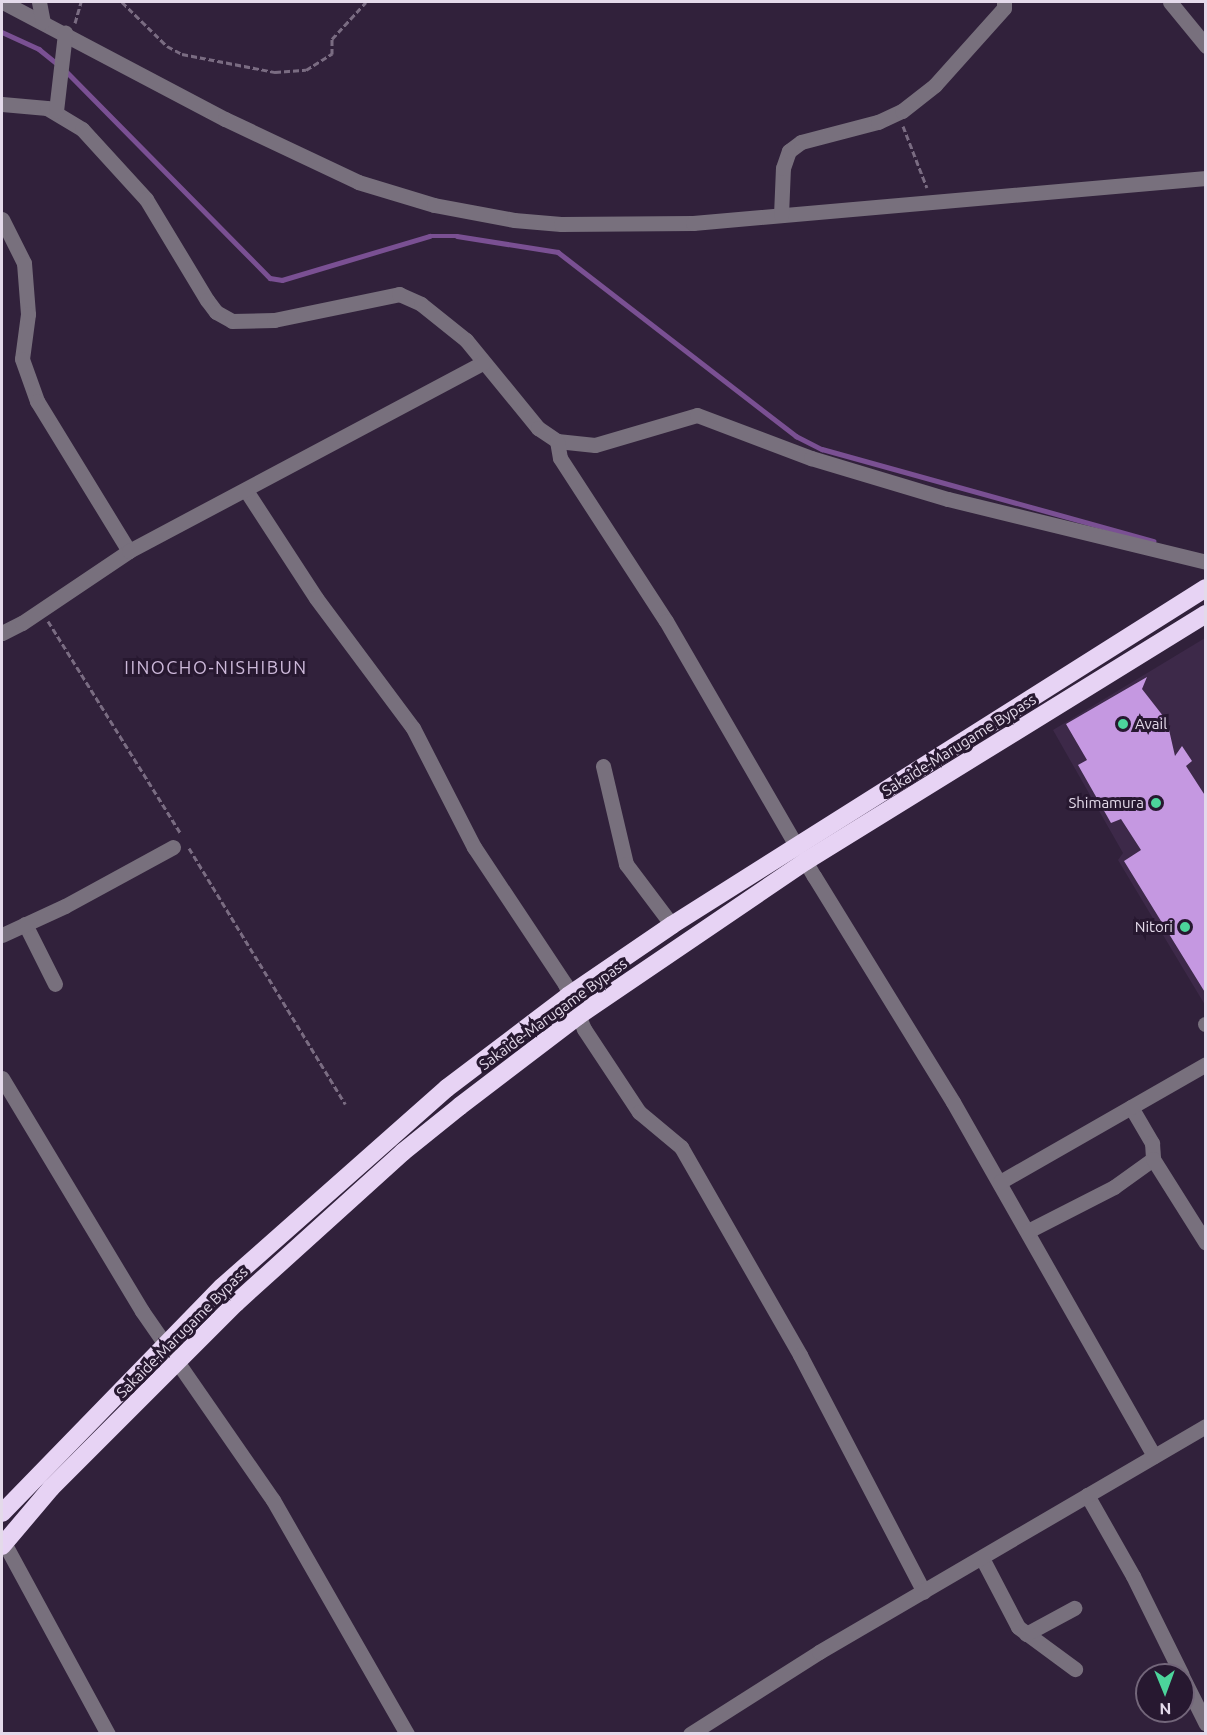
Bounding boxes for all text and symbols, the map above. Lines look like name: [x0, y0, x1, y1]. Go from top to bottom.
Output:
district label: IINOCHO-NISHIBUN: [124, 656, 308, 678]
street label: Sakaide-Marugame Bypass: [879, 690, 1039, 800]
place label: Avail: [1135, 715, 1167, 733]
marker: Avail: [1116, 717, 1130, 731]
place label: Shimamura: [1068, 794, 1144, 812]
marker: Shimamura: [1149, 796, 1163, 810]
place label: Nitori: [1135, 918, 1173, 936]
marker: Nitori: [1178, 920, 1192, 934]
street label: Sakaide-Marugame Bypass: [476, 954, 630, 1074]
street label: Sakaide-Marugame Bypass: [113, 1263, 251, 1401]
north arrow: [1135, 1663, 1195, 1723]
text: N: [1159, 1700, 1171, 1718]

